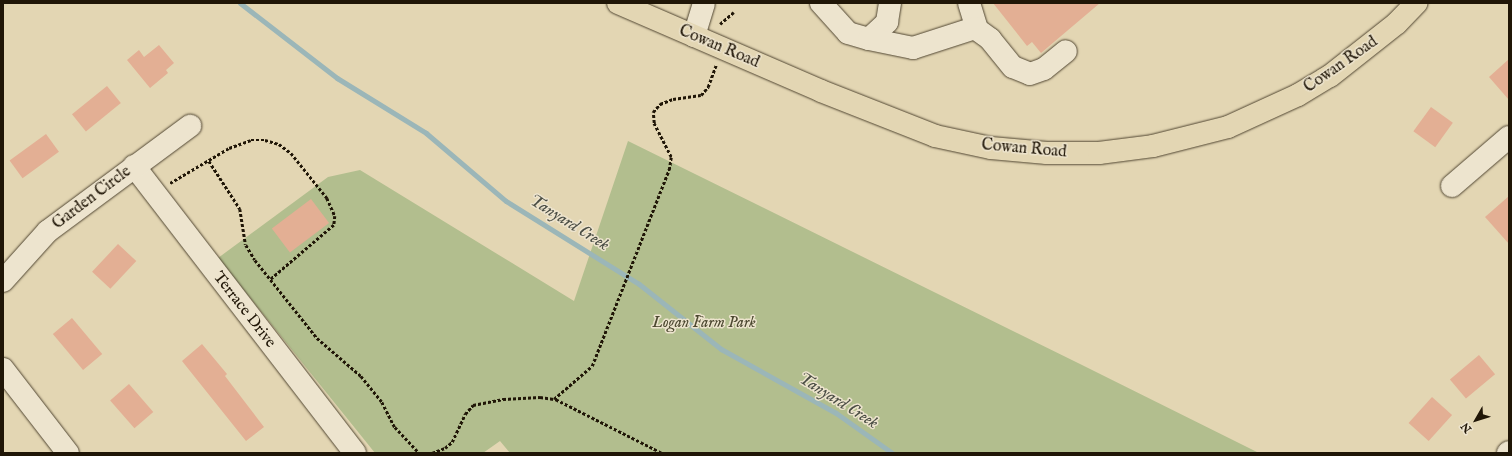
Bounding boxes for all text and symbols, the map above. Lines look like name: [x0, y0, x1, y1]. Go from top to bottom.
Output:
street label: Cowan Road: [676, 21, 762, 73]
street label: Cowan Road: [1300, 33, 1382, 97]
street label: Cowan Road: [981, 136, 1067, 162]
street label: Garden Circle: [49, 162, 135, 234]
water label: Tanyard Creek: [525, 190, 613, 256]
street label: Terrace Drive: [208, 268, 280, 352]
park label: Logan Farm Park: [652, 313, 756, 333]
water label: Tanyard Creek: [794, 368, 882, 434]
north arrow: [1456, 400, 1496, 440]
text: N: [1458, 419, 1475, 436]

